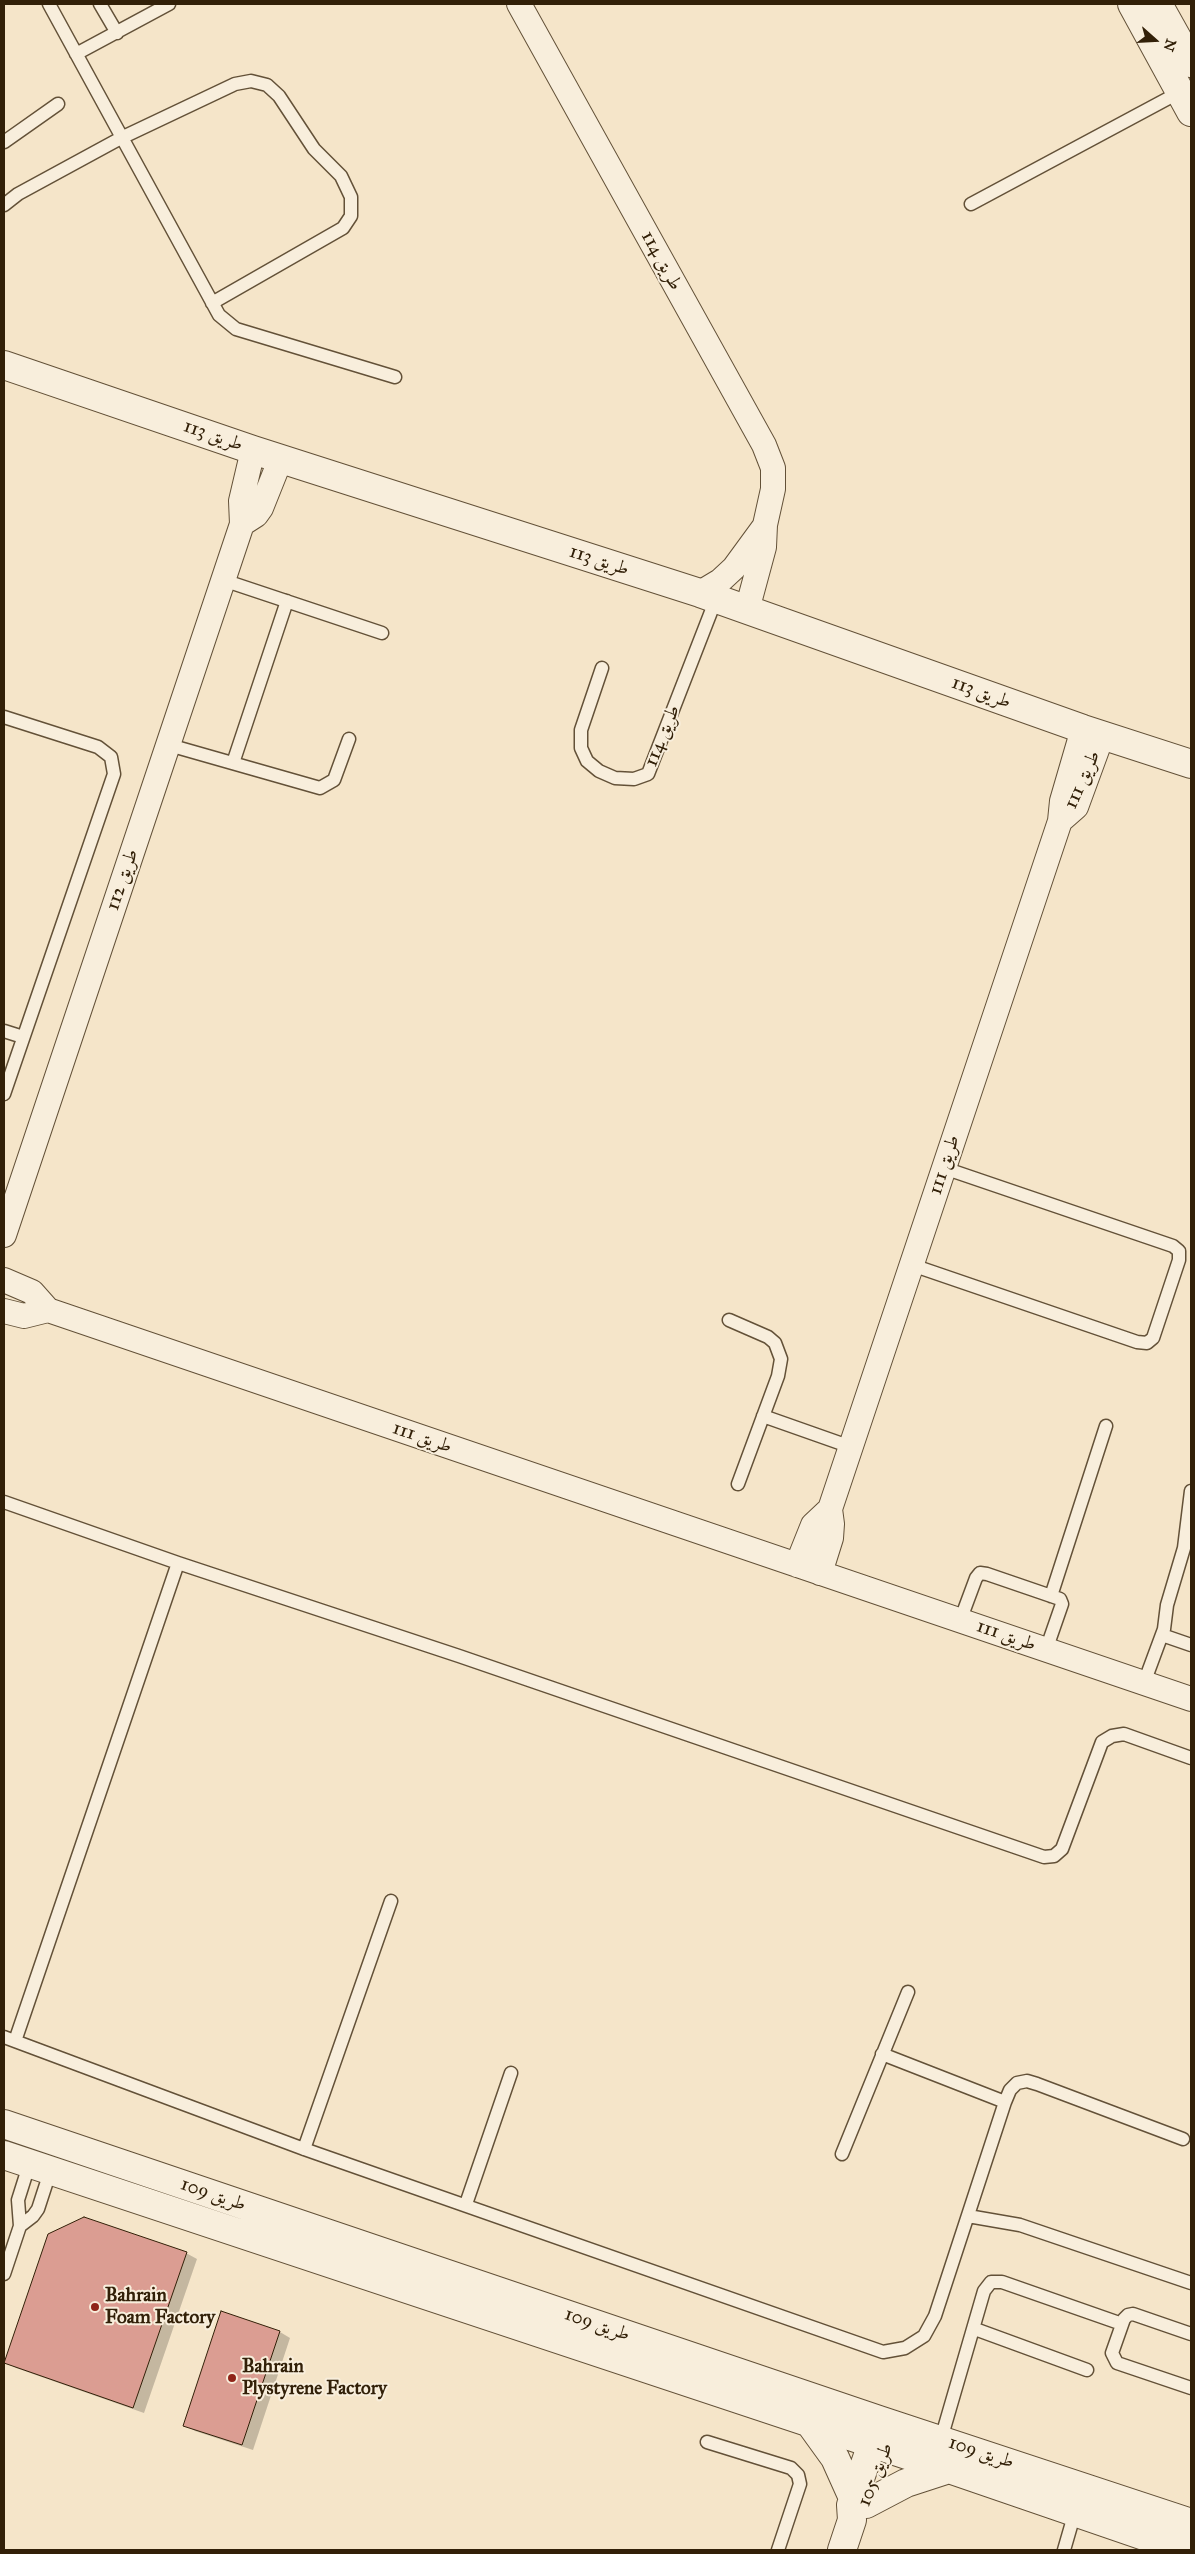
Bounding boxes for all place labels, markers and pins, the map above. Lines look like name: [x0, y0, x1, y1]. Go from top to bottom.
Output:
place label: Bahrain Foam Factory: [105, 2285, 215, 2329]
marker: Bahrain Foam Factory: [89, 2301, 101, 2313]
place label: Bahrain Plystyrene Factory: [242, 2356, 387, 2400]
marker: Bahrain Plystyrene Factory: [226, 2372, 238, 2384]

